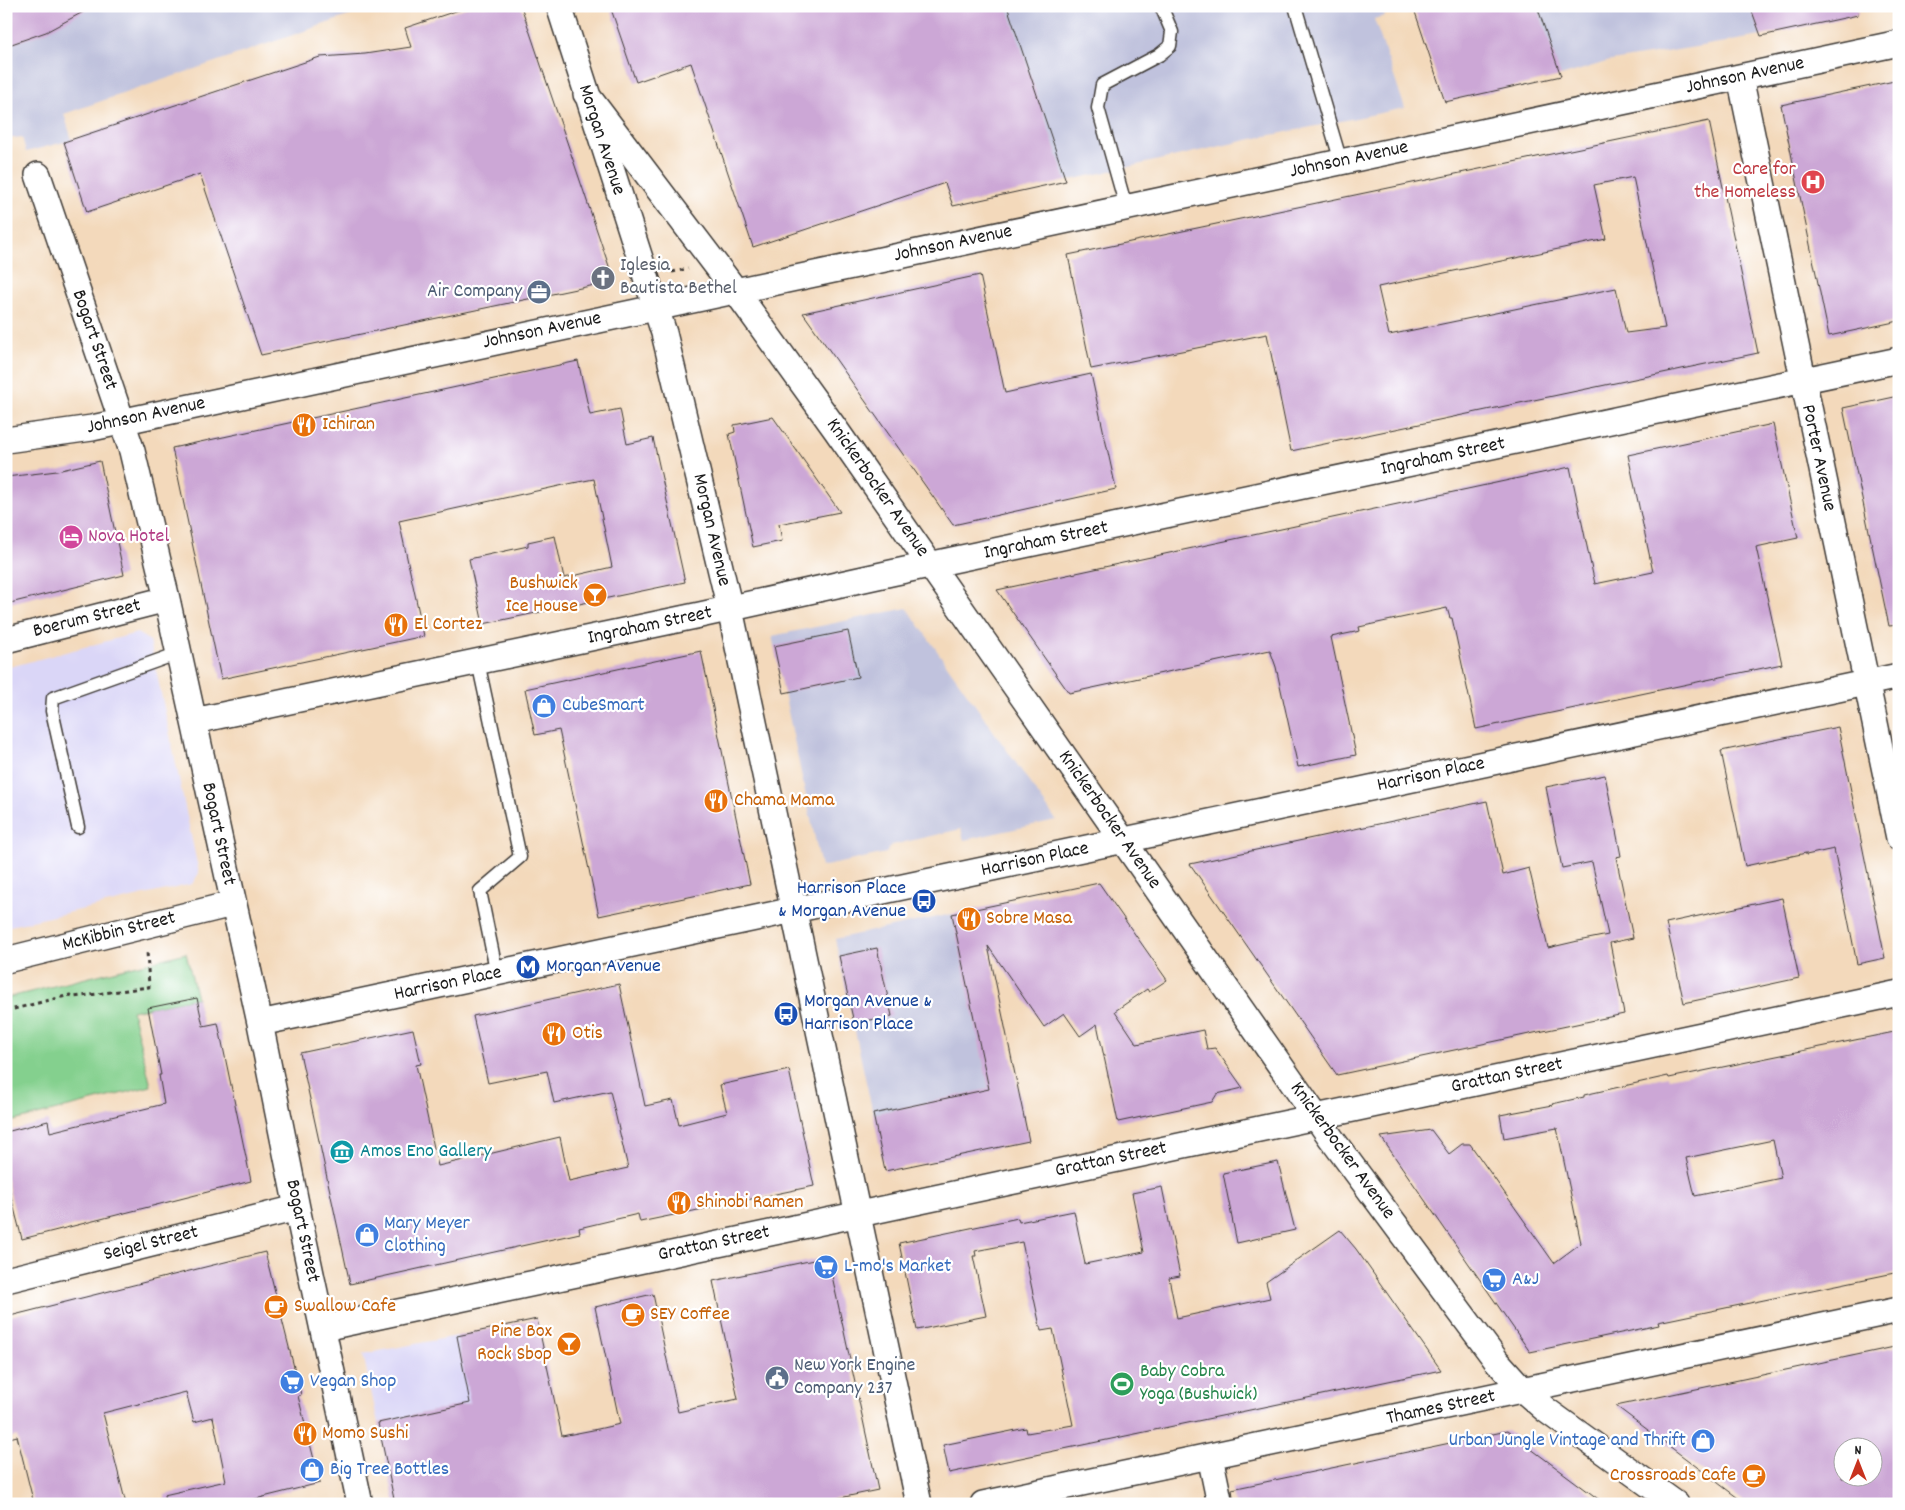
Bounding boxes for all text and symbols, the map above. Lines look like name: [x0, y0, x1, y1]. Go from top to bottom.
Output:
street label: Johnson Avenue: [1683, 50, 1807, 102]
street label: Morgan Avenue: [570, 81, 632, 199]
street label: Johnson Avenue: [1287, 134, 1411, 186]
place label: Care for the Homeless: [1694, 156, 1797, 207]
hospital icon: Care for the Homeless: [1800, 169, 1826, 195]
street label: Johnson Avenue: [891, 218, 1015, 270]
place label: Iglesia Bautista Bethel: [620, 252, 737, 303]
church icon: Iglesia Bautista Bethel: [590, 265, 616, 291]
place label: Air Company: [427, 278, 523, 306]
office icon: Air Company: [526, 279, 552, 305]
street label: Bogart Street: [64, 286, 124, 394]
street label: Johnson Avenue: [480, 305, 604, 357]
street label: Johnson Avenue: [84, 390, 208, 442]
street label: Porter Avenue: [1793, 402, 1843, 514]
place label: Ichiran: [322, 411, 375, 439]
restaurant icon: Ichiran: [291, 412, 317, 438]
street label: Knickerbocker Avenue: [819, 413, 936, 563]
street label: Ingraham Street: [1378, 430, 1508, 484]
street label: Morgan Avenue: [684, 471, 738, 589]
street label: Ingraham Street: [981, 514, 1111, 568]
place label: Nova Hotel: [88, 523, 169, 551]
hotel icon: Nova Hotel: [58, 524, 84, 550]
place label: Bushwick Ice House: [505, 570, 578, 621]
bar icon: Bushwick Ice House: [582, 582, 608, 608]
street label: Boerum Street: [30, 592, 144, 646]
street label: Ingraham Street: [585, 599, 715, 653]
place label: El Cortez: [414, 611, 483, 639]
restaurant icon: El Cortez: [383, 612, 409, 638]
place label: CubeSmart: [562, 692, 645, 720]
shop icon: CubeSmart: [531, 693, 557, 719]
street label: Knickerbocker Avenue: [1051, 745, 1168, 895]
street label: Harrison Place: [1375, 750, 1488, 800]
street label: Bogart Street: [193, 780, 243, 888]
place label: Chama Mama: [734, 787, 835, 815]
restaurant icon: Chama Mama: [703, 788, 729, 814]
street label: Harrison Place: [979, 835, 1092, 885]
place label: Harrison Place & Morgan Avenue: [778, 875, 906, 926]
bus stop icon: Harrison Place & Morgan Avenue: [911, 888, 937, 914]
street label: McKibbin Street: [59, 904, 179, 960]
place label: Sobre Masa: [986, 905, 1073, 933]
restaurant icon: Sobre Masa: [956, 906, 982, 932]
place label: Morgan Avenue: [546, 953, 661, 981]
metro station icon: Morgan Avenue: [515, 954, 541, 980]
street label: Harrison Place: [392, 959, 505, 1009]
place label: Morgan Avenue & Harrison Place: [804, 988, 932, 1039]
bus stop icon: Morgan Avenue & Harrison Place: [773, 1001, 799, 1027]
place label: Otis: [572, 1020, 603, 1048]
restaurant icon: Otis: [541, 1021, 567, 1047]
street label: Grattan Street: [1449, 1051, 1565, 1101]
street label: Knickerbocker Avenue: [1282, 1076, 1402, 1226]
street label: Grattan Street: [1053, 1135, 1169, 1185]
place label: Amos Eno Gallery: [360, 1138, 493, 1166]
museum icon: Amos Eno Gallery: [329, 1139, 355, 1165]
street label: Bogart Street: [277, 1177, 327, 1285]
place label: Shinobi Ramen: [696, 1189, 804, 1217]
restaurant icon: Shinobi Ramen: [666, 1190, 692, 1216]
place label: Mary Meyer Clothing: [384, 1210, 471, 1261]
street label: Seigel Street: [101, 1219, 201, 1269]
street label: Grattan Street: [656, 1219, 772, 1269]
shop icon: Mary Meyer Clothing: [354, 1222, 380, 1248]
place label: L-mo's Market: [844, 1253, 952, 1281]
supermarket icon: L-mo's Market: [813, 1254, 839, 1280]
place label: A&J: [1512, 1266, 1539, 1294]
supermarket icon: A&J: [1481, 1267, 1507, 1293]
place label: Swallow Cafe: [294, 1293, 396, 1321]
cafe icon: Swallow Cafe: [263, 1294, 289, 1320]
place label: SEY Coffee: [650, 1301, 730, 1329]
cafe icon: SEY Coffee: [620, 1302, 646, 1328]
place label: Pine Box Rock Sbop: [477, 1318, 553, 1369]
bar icon: Pine Box Rock Sbop: [556, 1331, 582, 1357]
place label: New York Engine Company 237: [794, 1352, 916, 1403]
place label: Baby Cobra Yoga (Bushwick): [1140, 1358, 1257, 1409]
public building icon: New York Engine Company 237: [764, 1365, 790, 1391]
place label: Vegan Shop: [310, 1368, 396, 1396]
supermarket icon: Vegan Shop: [279, 1369, 305, 1395]
sports icon: Baby Cobra Yoga (Bushwick): [1109, 1371, 1135, 1397]
street label: Thames Street: [1384, 1383, 1498, 1433]
place label: Momo Sushi: [322, 1420, 409, 1448]
restaurant icon: Momo Sushi: [292, 1421, 318, 1447]
place label: Urban Jungle Vintage and Thrift: [1448, 1427, 1686, 1455]
shop icon: Urban Jungle Vintage and Thrift: [1690, 1428, 1716, 1454]
north arrow: [1832, 1438, 1882, 1488]
text: N: [1855, 1441, 1862, 1461]
place label: Big Tree Bottles: [330, 1456, 449, 1484]
shop icon: Big Tree Bottles: [299, 1457, 325, 1483]
place label: Crossroads Cafe: [1610, 1462, 1736, 1490]
cafe icon: Crossroads Cafe: [1741, 1463, 1767, 1489]

